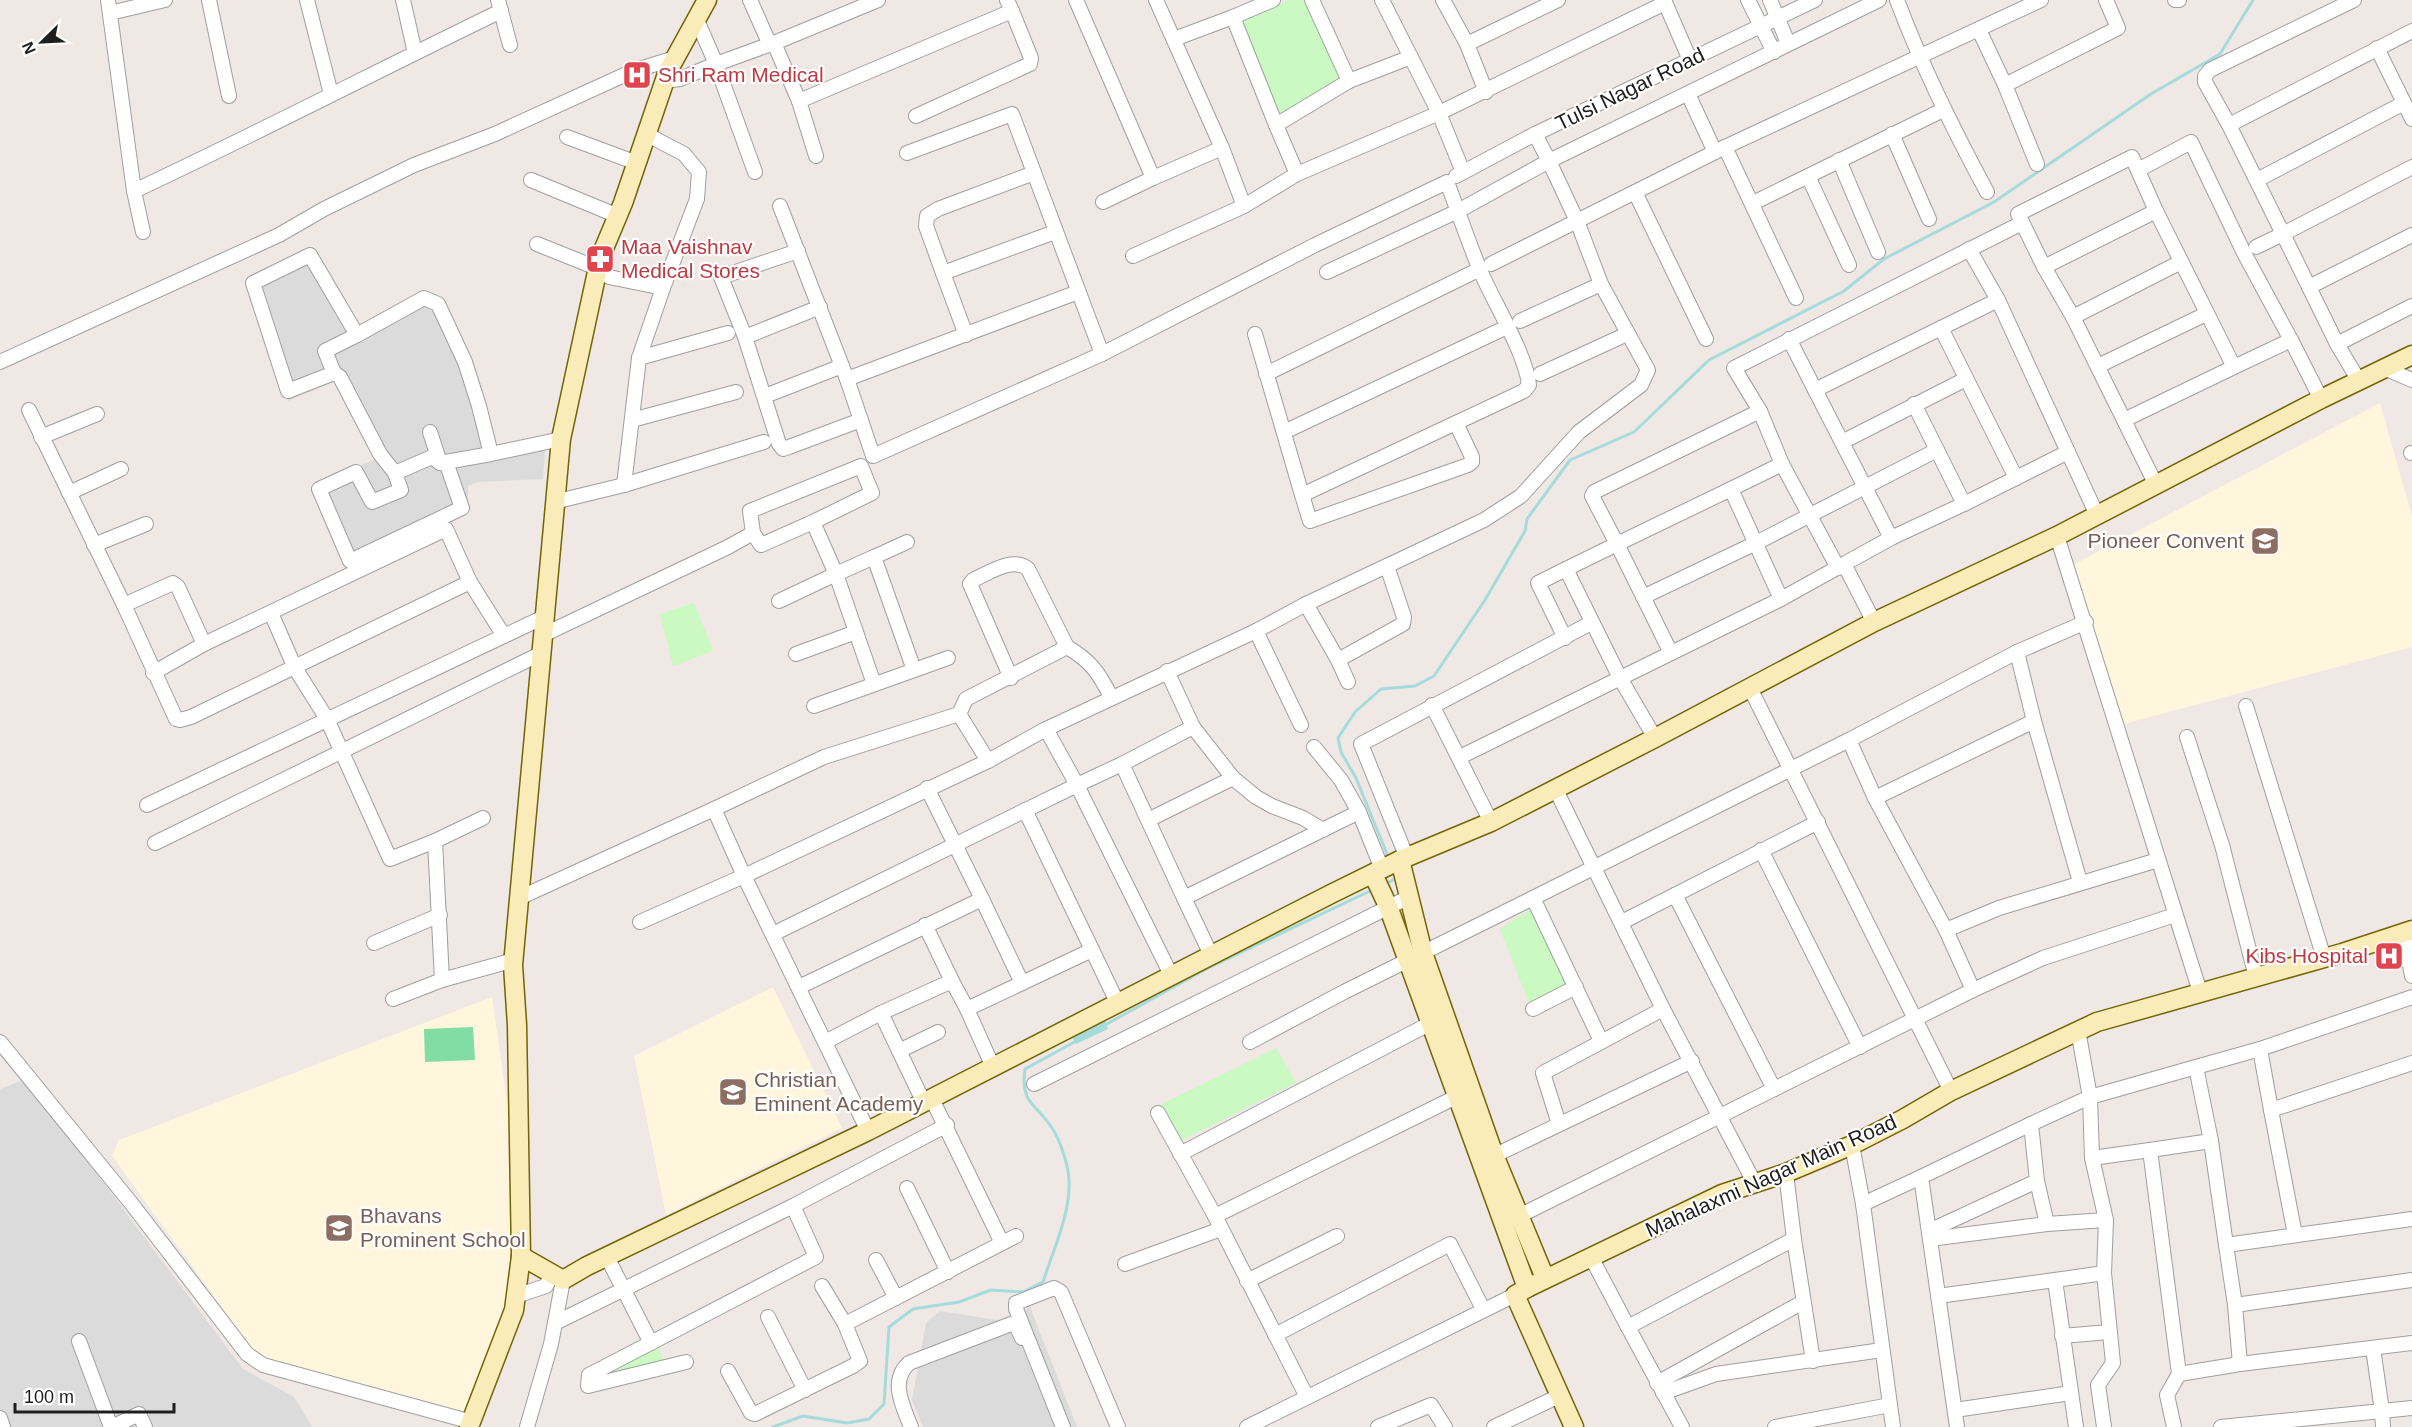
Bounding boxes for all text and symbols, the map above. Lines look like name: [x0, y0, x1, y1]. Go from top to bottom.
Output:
north arrow: [12, 12, 72, 72]
text: N: [19, 39, 39, 57]
street label: Tulsi Nagar Road: [1552, 43, 1708, 135]
hospital icon: Shri Ram Medical: [621, 59, 653, 91]
place label: Shri Ram Medical: [658, 63, 824, 86]
place label: Maa Vaishnav Medical Stores: [621, 235, 760, 282]
pharmacy icon: Maa Vaishnav Medical Stores: [584, 243, 616, 275]
school or university icon: Pioneer Convent: [2249, 525, 2281, 557]
place label: Pioneer Convent: [2088, 529, 2244, 552]
hospital icon: Kibs Hospital: [2373, 940, 2405, 972]
place label: Kibs Hospital: [2245, 944, 2368, 967]
place label: Christian Eminent Academy: [754, 1068, 924, 1115]
school or university icon: Christian Eminent Academy: [717, 1076, 749, 1108]
street label: Mahalaxmi Nagar Main Road: [1642, 1110, 1900, 1241]
place label: Bhavans Prominent School: [360, 1204, 526, 1251]
school or university icon: Bhavans Prominent School: [323, 1212, 355, 1244]
scale bar: [15, 1376, 174, 1414]
text: 100 m: [24, 1387, 74, 1407]

